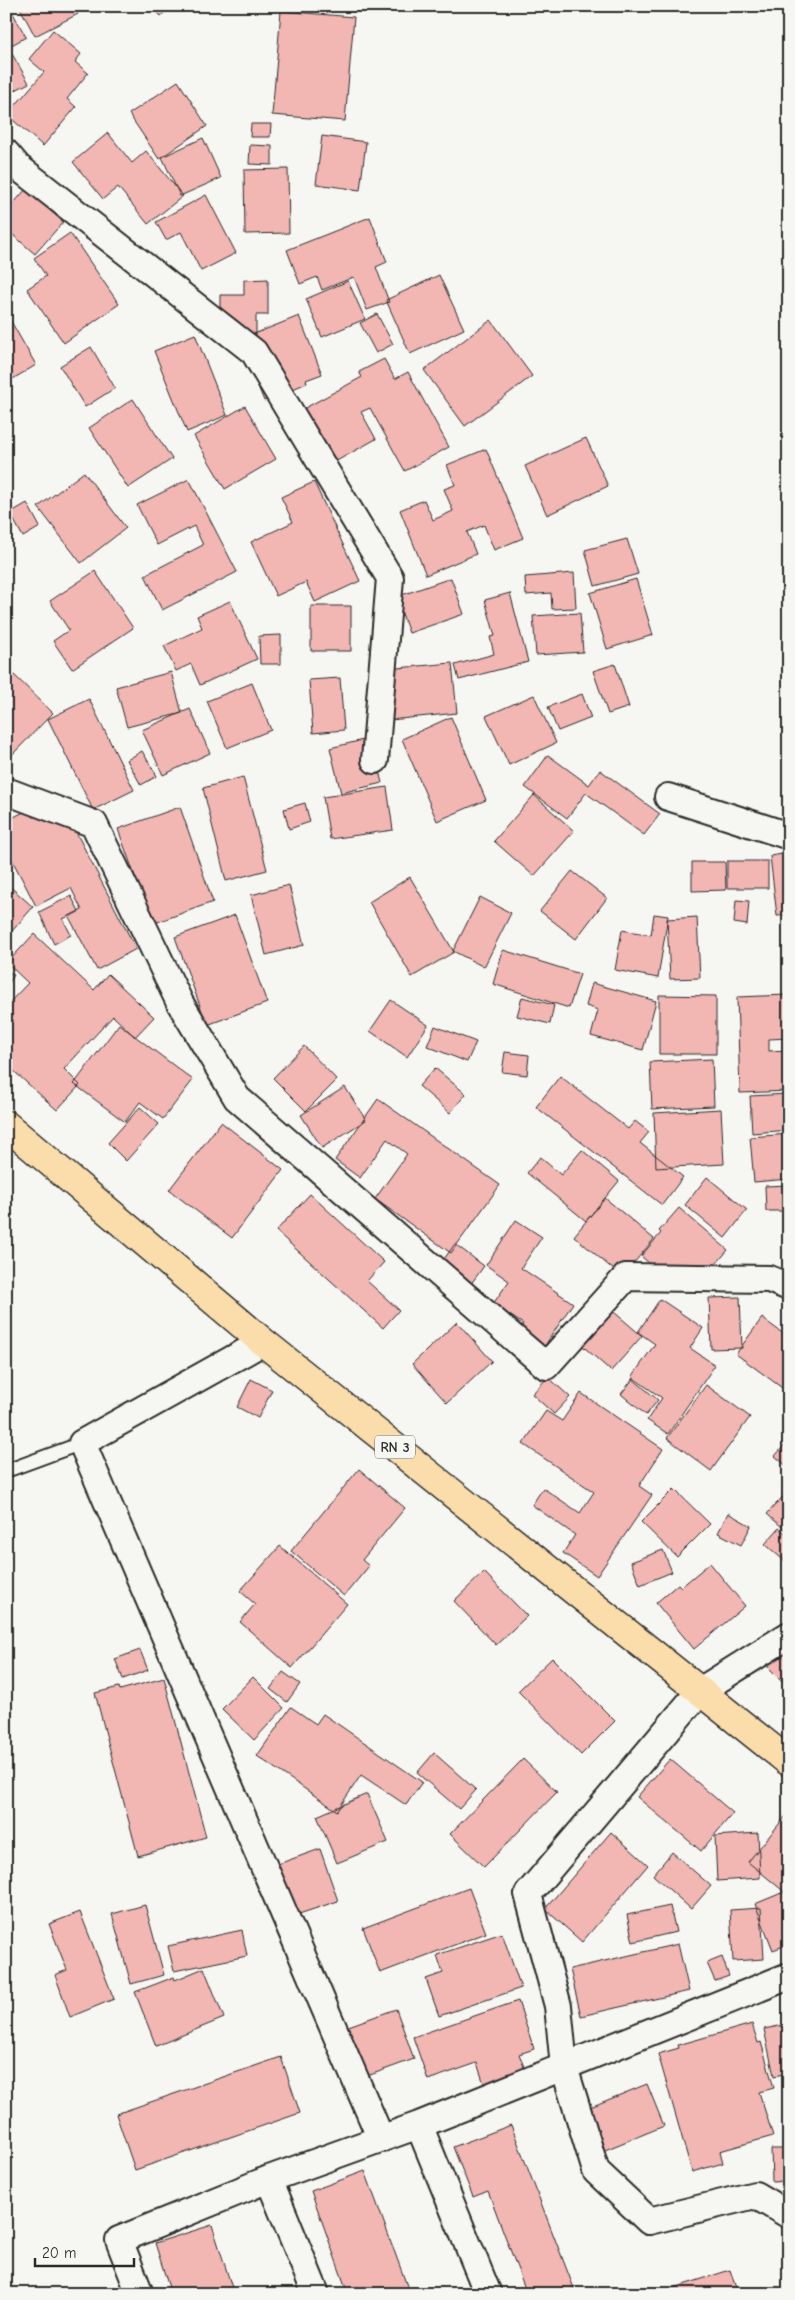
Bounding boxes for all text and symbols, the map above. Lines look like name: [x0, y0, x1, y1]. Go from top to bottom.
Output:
road number: RN 3: [375, 1435, 415, 1458]
scale bar: [35, 2235, 134, 2267]
text: 20 m: [42, 2244, 76, 2262]

